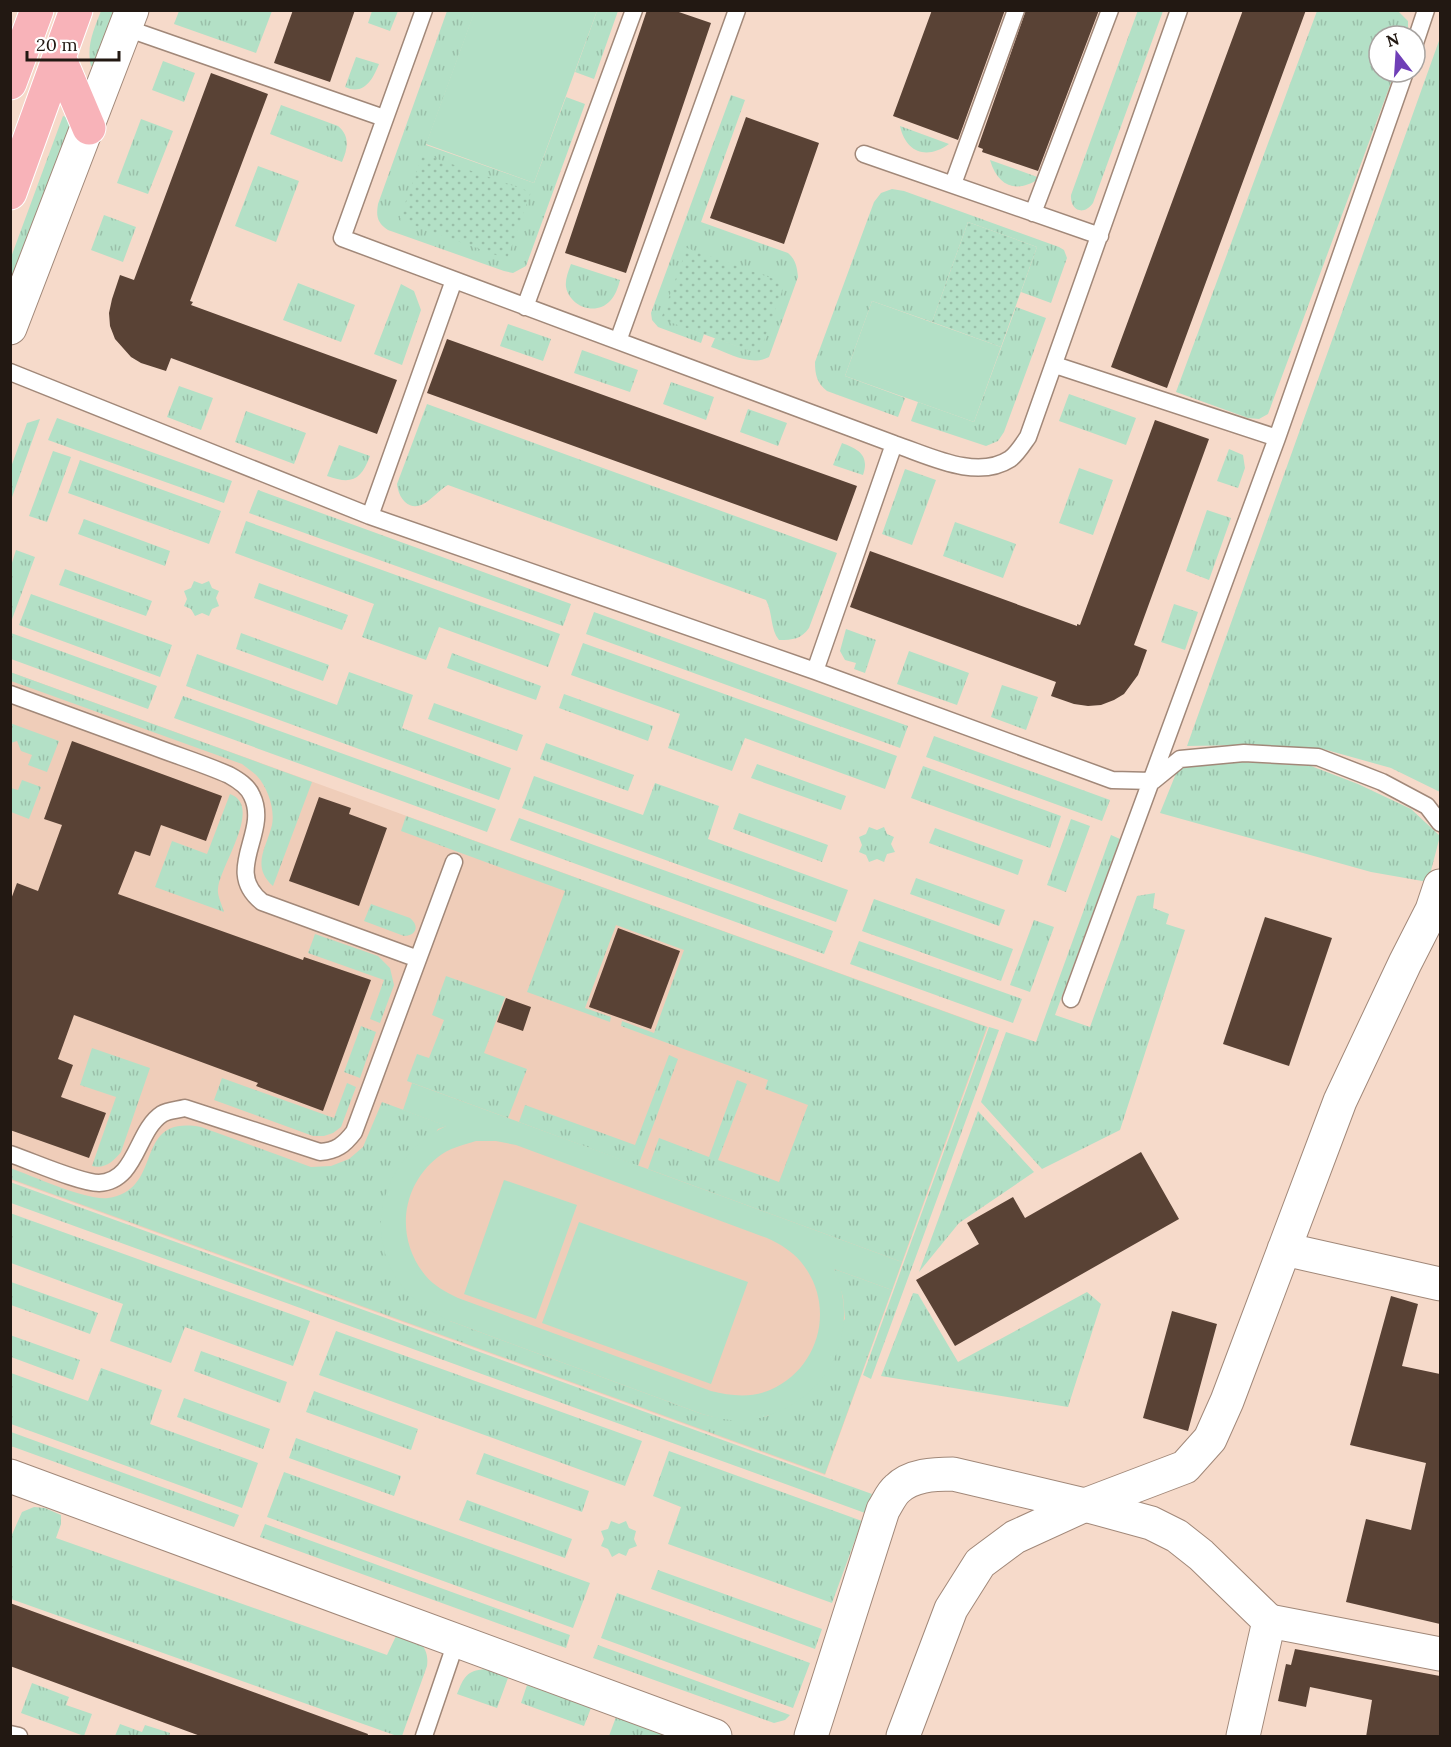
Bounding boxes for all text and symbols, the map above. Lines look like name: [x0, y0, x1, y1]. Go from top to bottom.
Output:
scale bar: [27, 24, 118, 62]
north arrow: [1367, 24, 1427, 84]
text: N: [1384, 28, 1401, 51]
text: 20 m: [36, 33, 78, 56]

